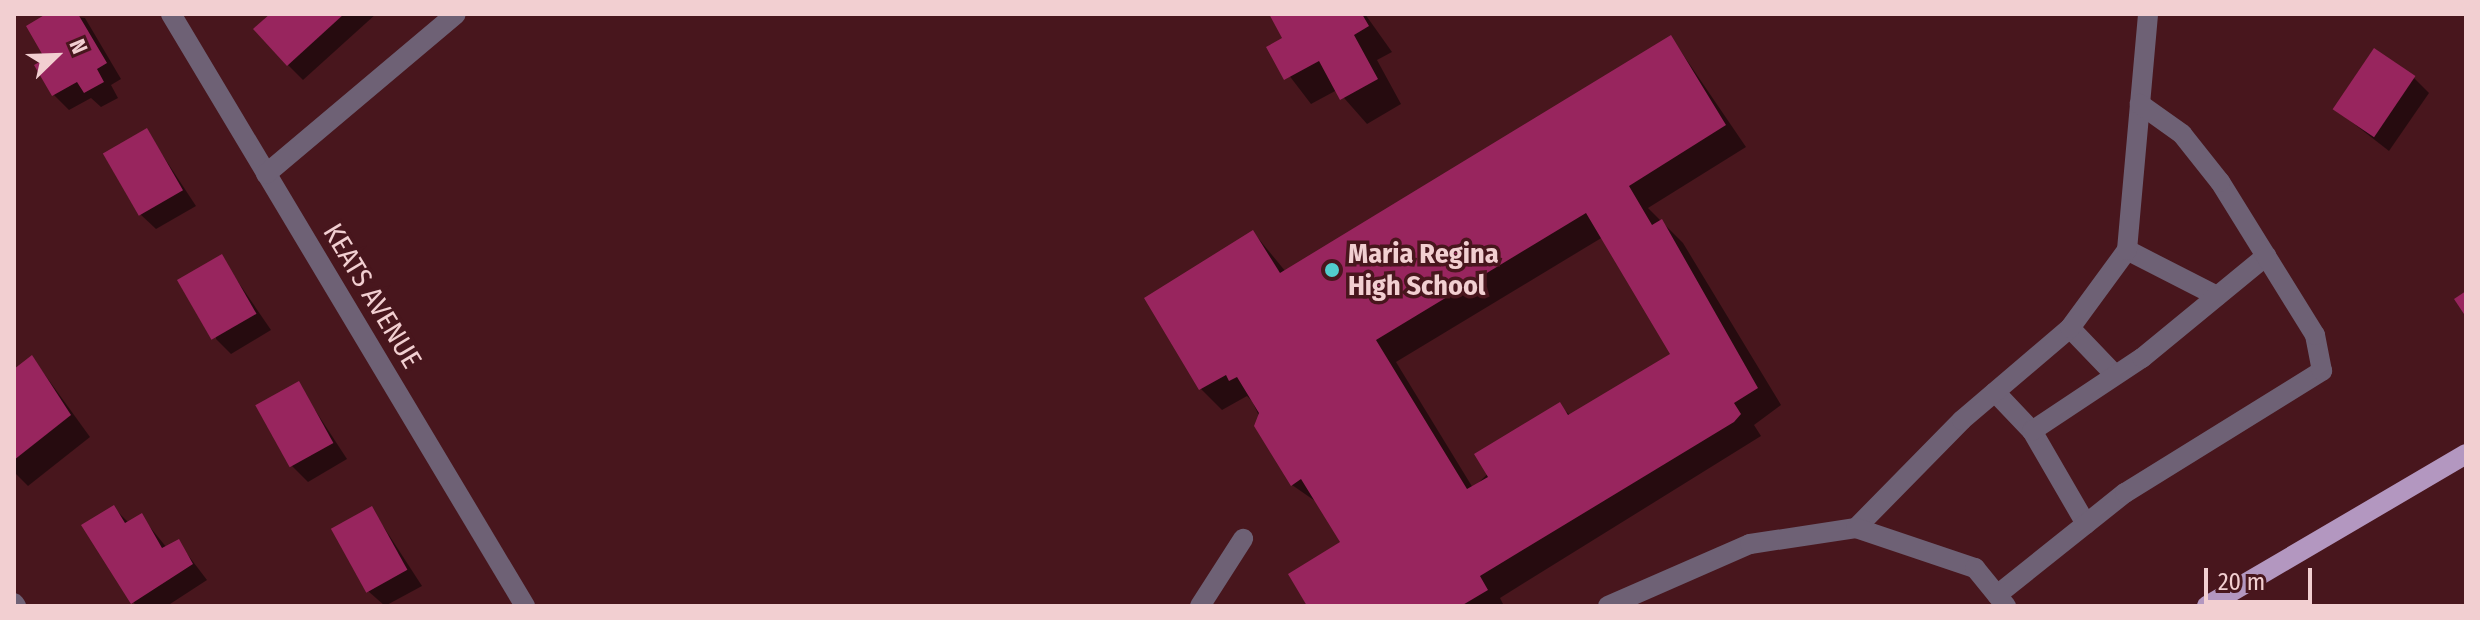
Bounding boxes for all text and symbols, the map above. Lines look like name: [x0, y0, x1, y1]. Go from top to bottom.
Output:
north arrow: [16, 16, 96, 96]
text: N: [64, 35, 94, 58]
street label: KEATS AVENUE: [316, 218, 428, 374]
place label: Maria Regina High School: [1348, 237, 1499, 303]
marker: Maria Regina High School: [1323, 261, 1341, 279]
scale bar: [2208, 552, 2316, 602]
text: 20 m: [2218, 568, 2265, 596]

